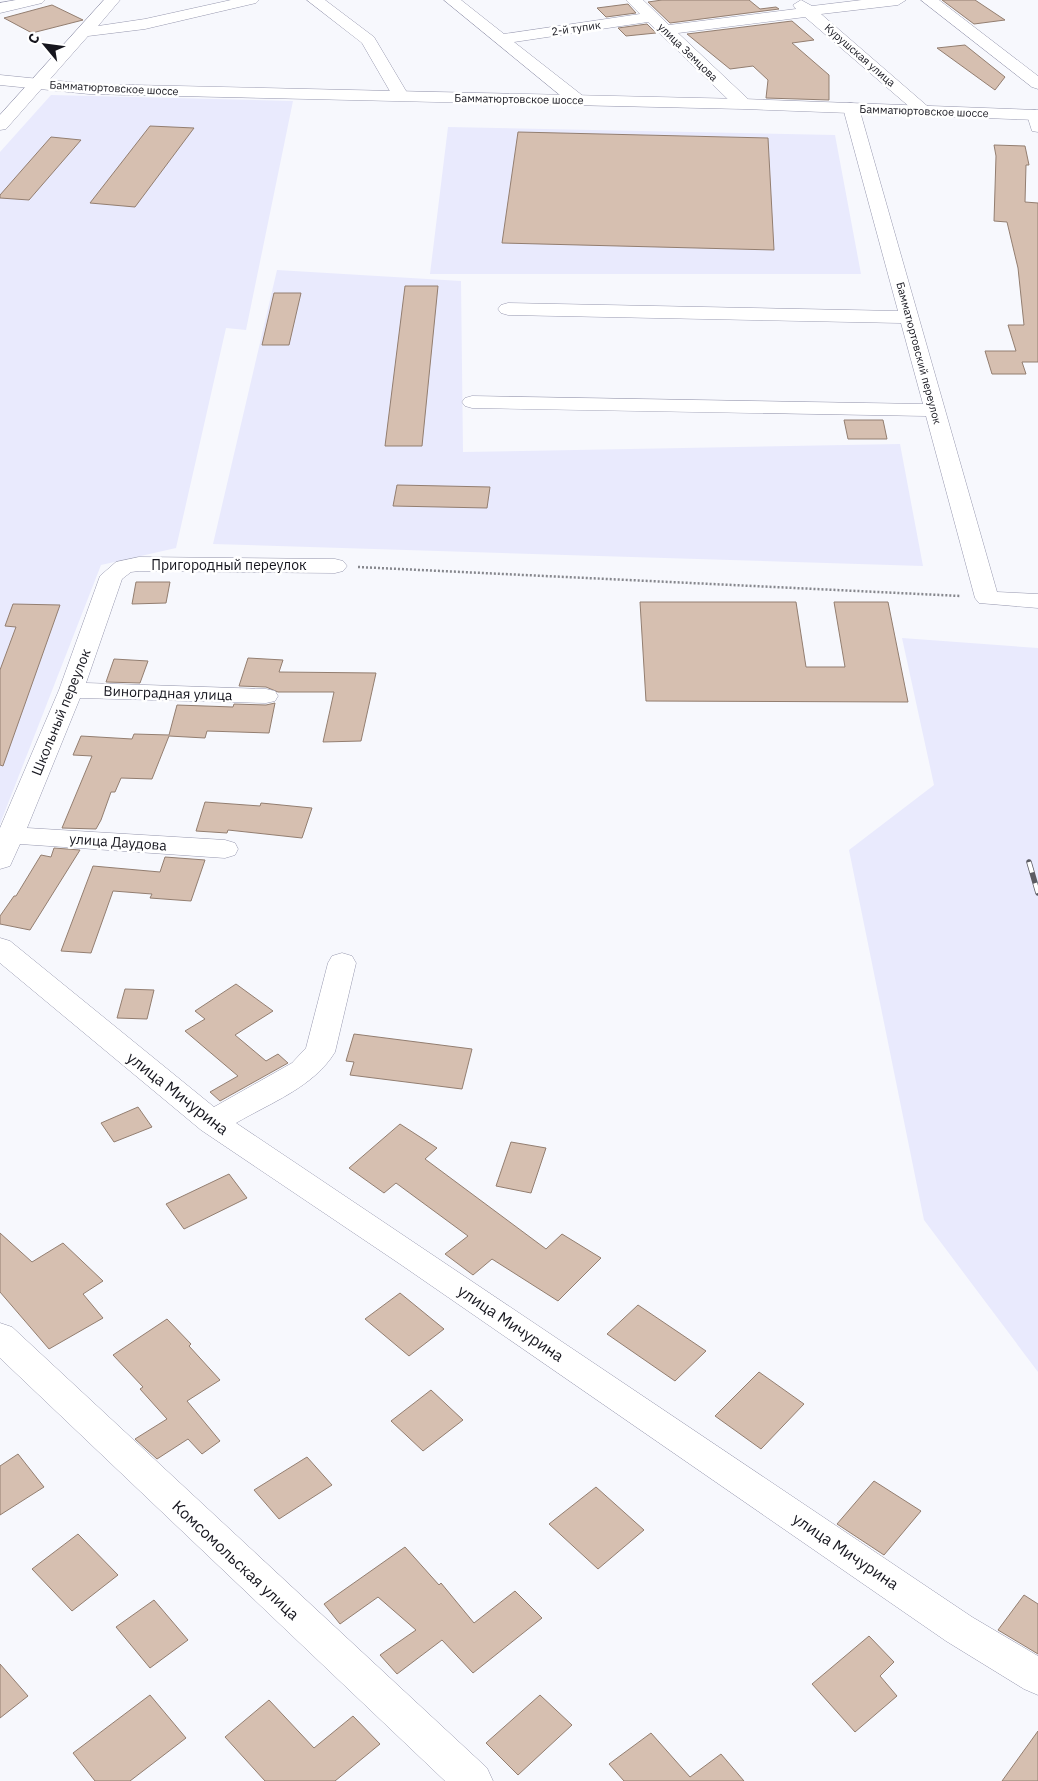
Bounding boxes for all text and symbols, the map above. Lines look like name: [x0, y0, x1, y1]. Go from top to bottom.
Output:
street label: 2-й тупик: [550, 18, 602, 38]
north arrow: [20, 20, 70, 70]
street label: улица Земцова: [655, 20, 721, 84]
street label: Курушская улица: [822, 20, 898, 90]
text: С: [24, 30, 44, 47]
street label: Бамматюртовское шоссе: [49, 78, 179, 98]
street label: Бамматюртовское шоссе: [454, 91, 584, 107]
street label: Бамматюртовское шоссе: [859, 102, 989, 120]
street label: Бамматюртовский переулок: [893, 280, 945, 426]
street label: Пригородный переулок: [151, 556, 307, 574]
street label: Школьный переулок: [27, 646, 95, 778]
street label: Виноградная улица: [103, 682, 233, 704]
street label: улица Даудова: [69, 830, 168, 854]
street label: улица Мичурина: [123, 1047, 233, 1139]
street label: улица Мичурина: [454, 1280, 568, 1366]
street label: Комсомольская улица: [168, 1496, 304, 1624]
street label: улица Мичурина: [789, 1508, 903, 1594]

